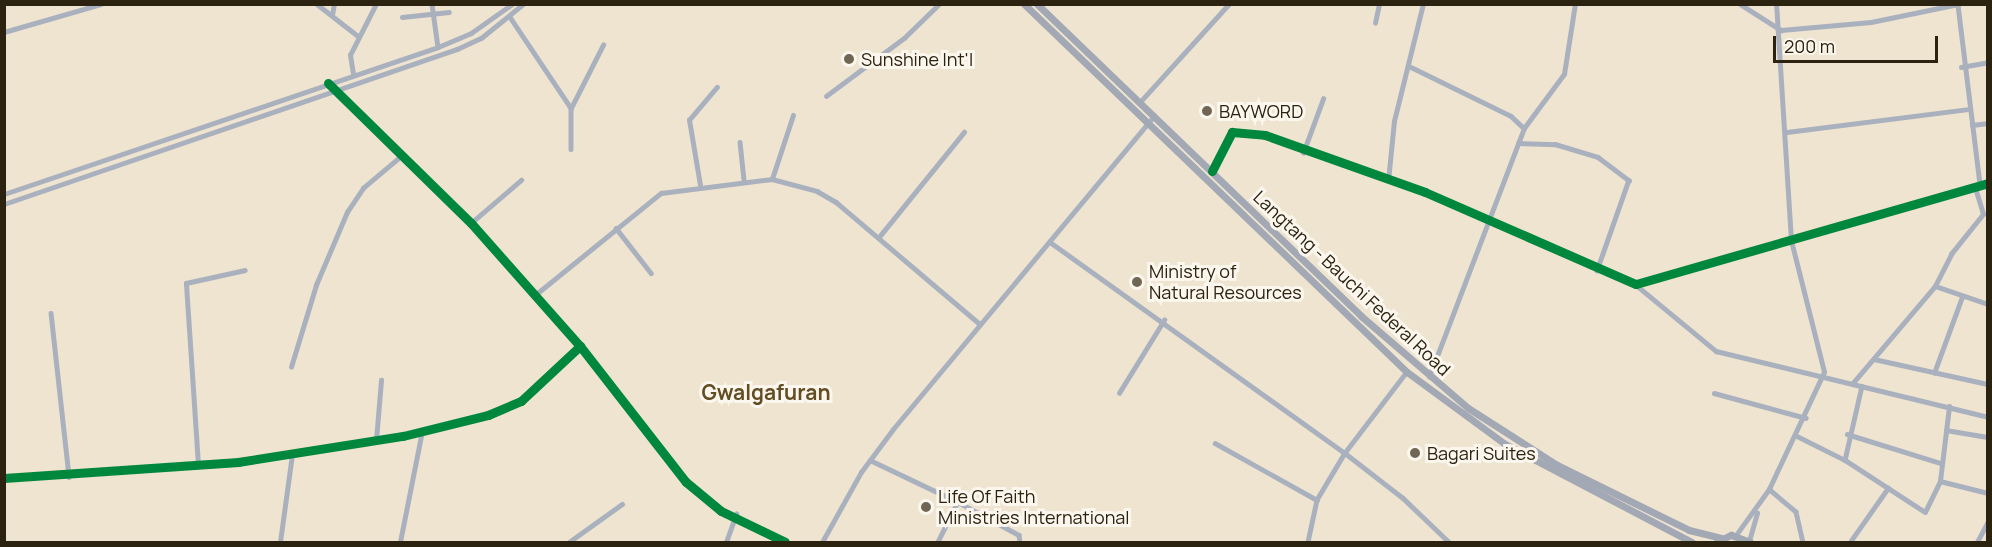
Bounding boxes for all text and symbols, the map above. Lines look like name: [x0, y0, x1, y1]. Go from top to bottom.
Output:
scale bar: [1776, 24, 1941, 62]
text: 200 m: [1784, 34, 1835, 58]
place label: Sunshine Int'l: [861, 48, 973, 70]
marker: Sunshine Int'l: [842, 52, 856, 66]
place label: BAYWORD: [1219, 100, 1303, 122]
marker: BAYWORD: [1200, 104, 1214, 118]
street label: Langtang - Bauchi Federal Road: [1249, 186, 1455, 380]
place label: Ministry of Natural Resources: [1149, 261, 1302, 304]
marker: Ministry of Natural Resources: [1130, 275, 1144, 289]
district label: Gwalgafuran: [701, 379, 831, 405]
place label: Bagari Suites: [1427, 442, 1536, 464]
marker: Bagari Suites: [1408, 446, 1422, 460]
place label: Life Of Faith Ministries International: [938, 486, 1130, 528]
marker: Life Of Faith Ministries International: [919, 500, 933, 514]

